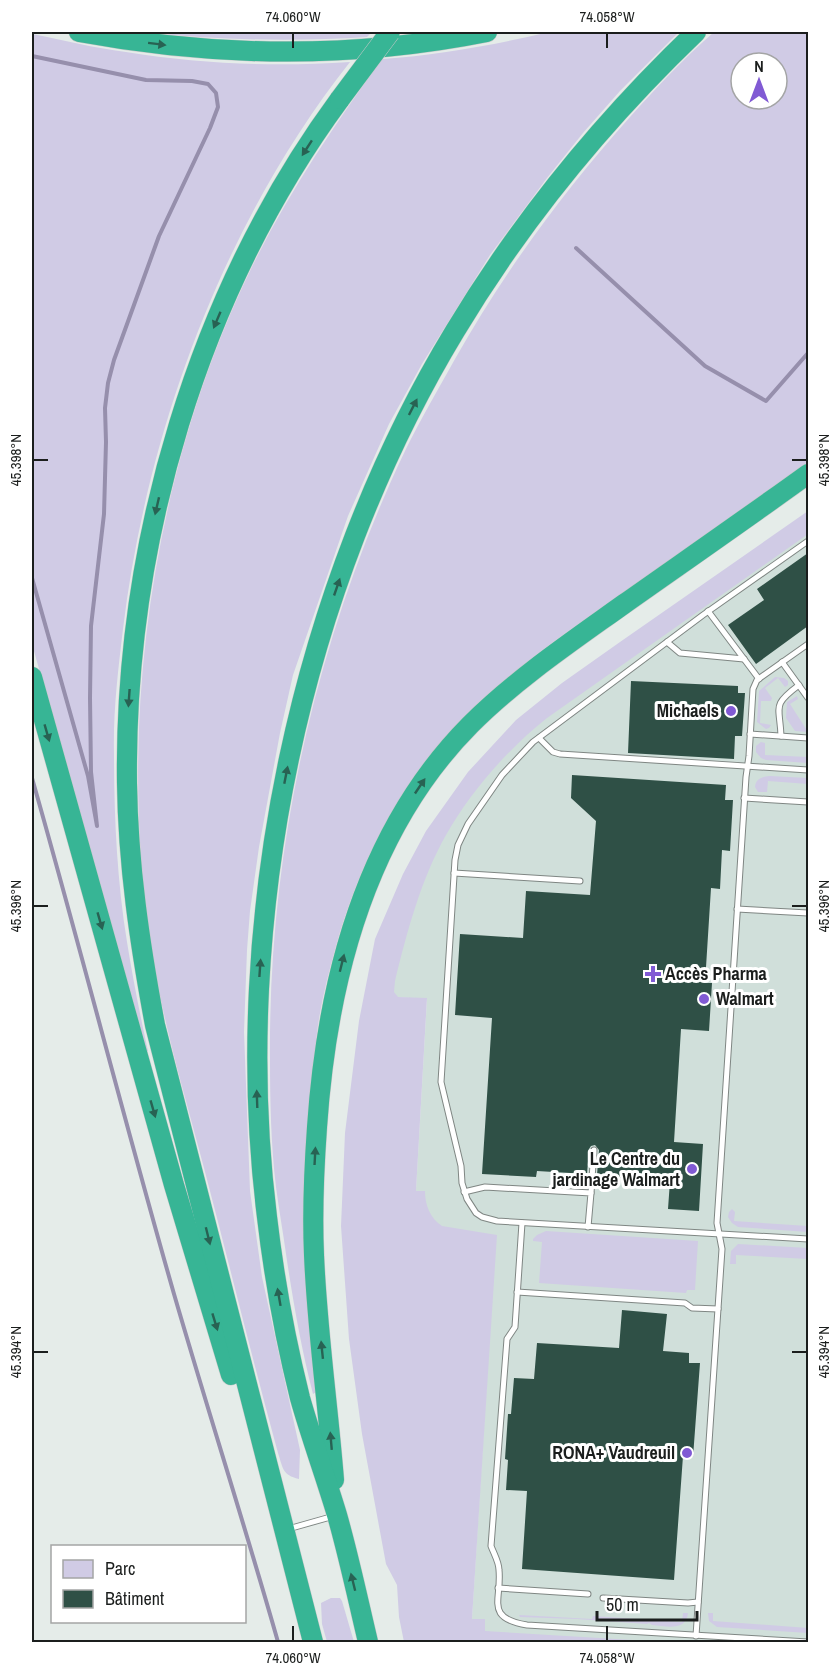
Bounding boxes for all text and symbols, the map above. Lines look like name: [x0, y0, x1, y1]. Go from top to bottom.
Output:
text: 74.060°W: [265, 6, 321, 27]
text: 74.058°W: [579, 6, 635, 27]
one-way arrow: [148, 39, 167, 49]
north arrow: [729, 51, 789, 111]
text: N: [754, 55, 764, 77]
one-way arrow: [301, 139, 313, 155]
one-way arrow: [212, 311, 221, 329]
one-way arrow: [408, 399, 417, 416]
text: 45.398°N: [5, 434, 26, 486]
text: 45.398°N: [813, 434, 834, 486]
one-way arrow: [152, 496, 162, 515]
one-way arrow: [332, 578, 342, 596]
one-way arrow: [124, 689, 134, 708]
place label: Michaels: [657, 698, 719, 723]
marker: Michaels: [724, 704, 738, 718]
one-way arrow: [43, 724, 52, 742]
one-way arrow: [282, 765, 291, 784]
one-way arrow: [415, 777, 426, 794]
text: 45.396°N: [5, 880, 26, 932]
text: 45.396°N: [813, 880, 834, 932]
one-way arrow: [96, 912, 105, 930]
one-way arrow: [337, 954, 347, 972]
one-way arrow: [256, 958, 265, 977]
place label: Accès Pharma: [665, 961, 768, 986]
marker: Accès Pharma: [646, 967, 660, 981]
place label: Walmart: [716, 986, 774, 1011]
marker: Walmart: [697, 992, 711, 1006]
one-way arrow: [253, 1090, 262, 1109]
one-way arrow: [149, 1100, 158, 1118]
one-way arrow: [310, 1146, 319, 1165]
place label: Le Centre du jardinage Walmart: [552, 1146, 680, 1192]
marker: Le Centre du jardinage Walmart: [685, 1162, 699, 1176]
one-way arrow: [204, 1227, 214, 1245]
one-way arrow: [274, 1287, 283, 1306]
one-way arrow: [211, 1313, 220, 1331]
text: 45.394°N: [5, 1326, 26, 1378]
text: 45.394°N: [813, 1326, 834, 1378]
one-way arrow: [317, 1341, 326, 1360]
one-way arrow: [326, 1432, 336, 1451]
place label: RONA+ Vaudreuil: [552, 1440, 675, 1465]
marker: RONA+ Vaudreuil: [680, 1446, 694, 1460]
legend: [51, 1545, 246, 1623]
text: Parc: [105, 1556, 135, 1581]
one-way arrow: [348, 1573, 358, 1591]
scale bar: [597, 1584, 698, 1622]
text: Bâtiment: [105, 1586, 164, 1611]
text: 50 m: [606, 1592, 639, 1617]
text: 74.060°W: [265, 1647, 321, 1668]
text: 74.058°W: [579, 1647, 635, 1668]

